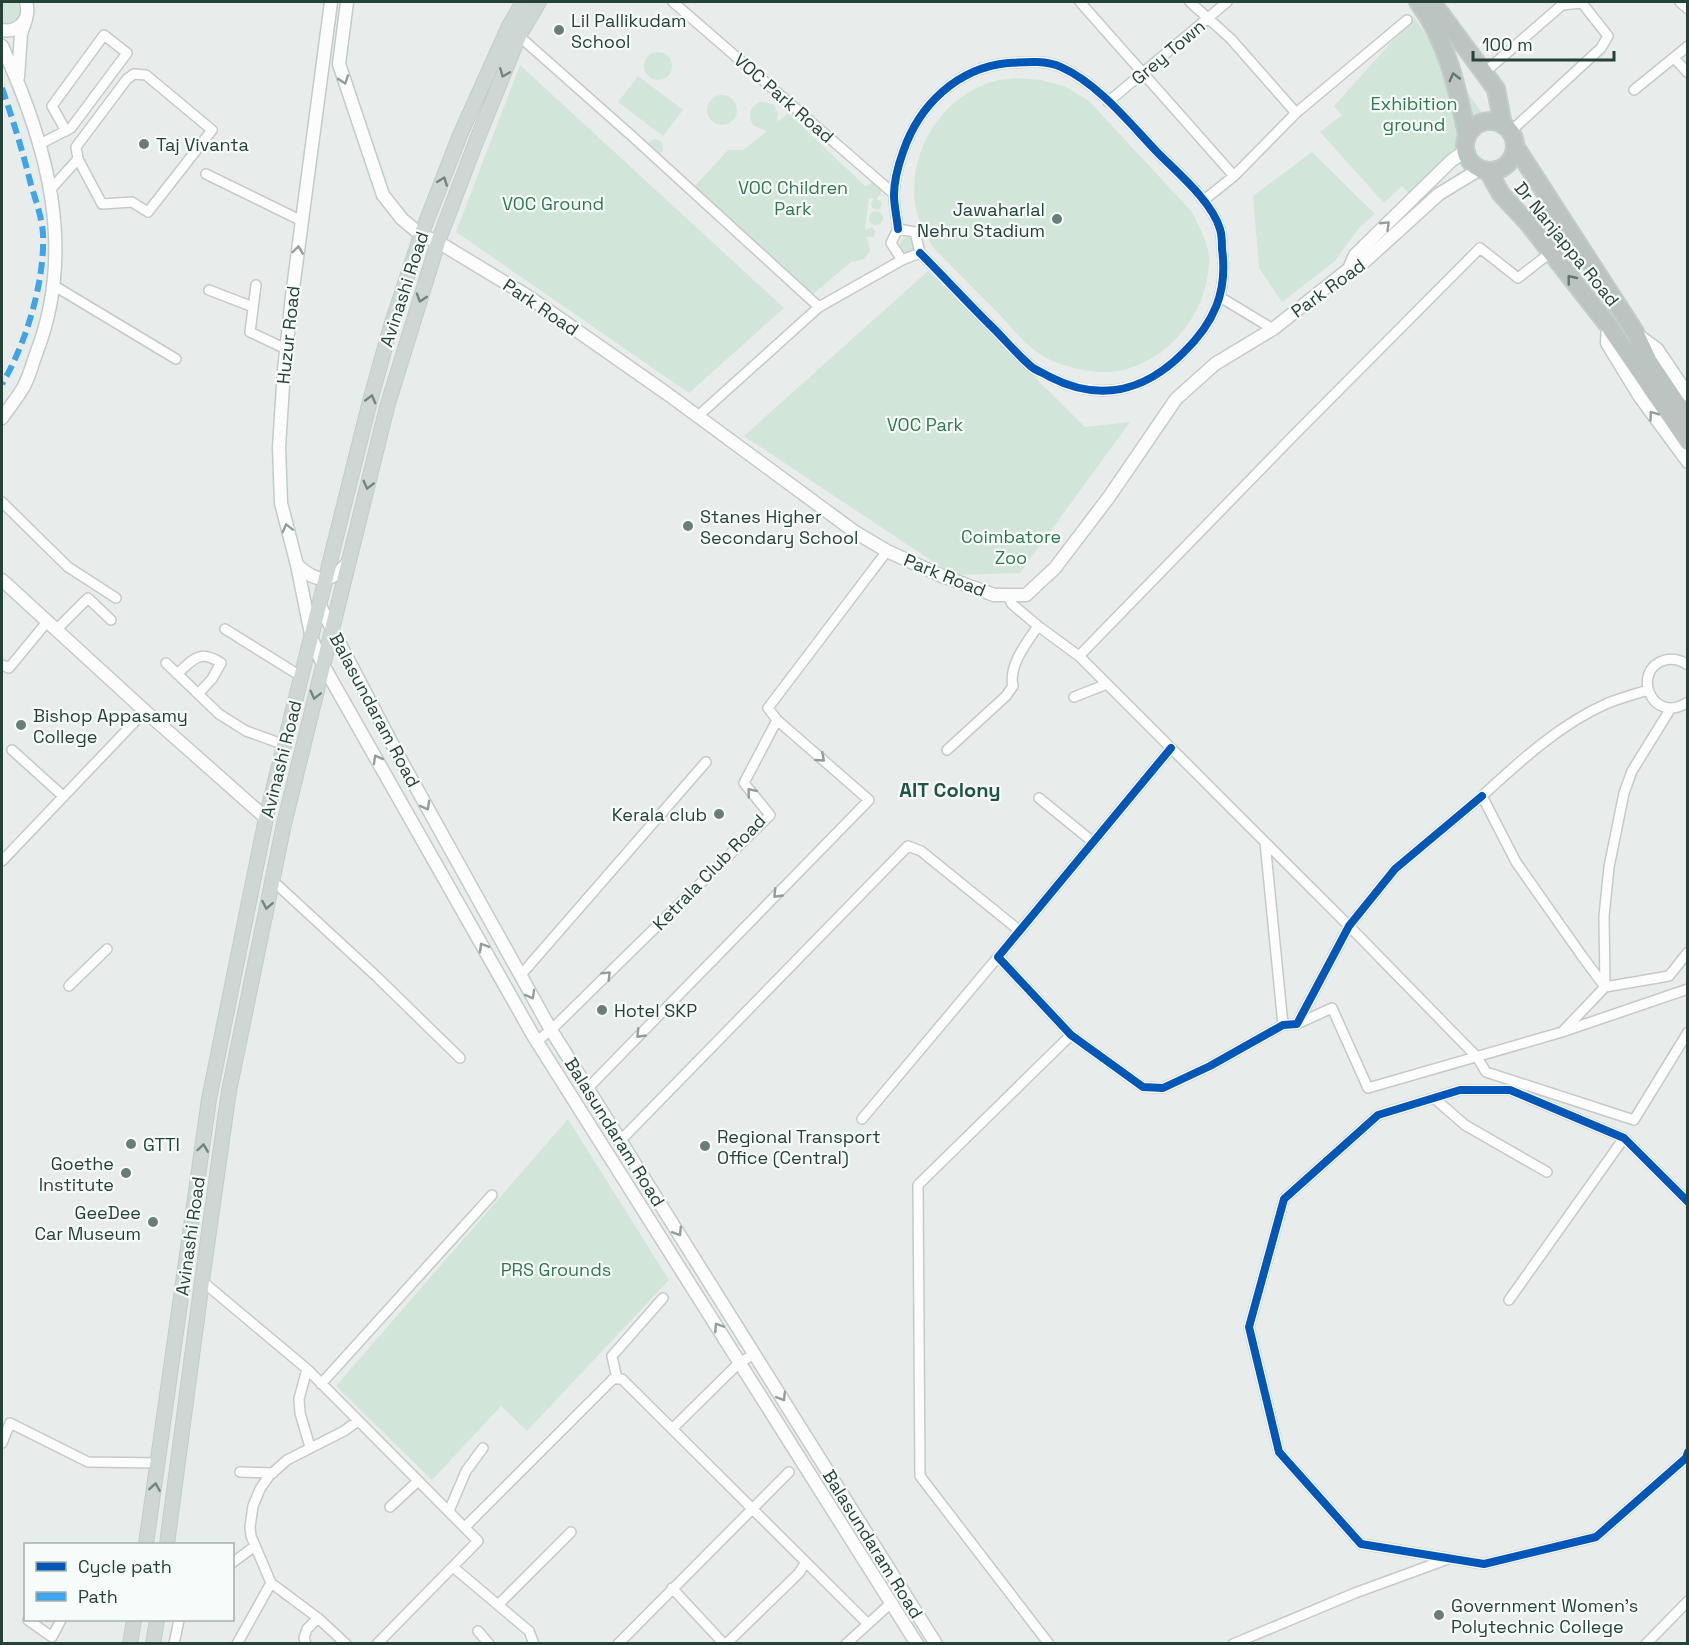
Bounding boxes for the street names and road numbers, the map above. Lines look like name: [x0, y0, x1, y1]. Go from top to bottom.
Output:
street label: Grey Town: [1126, 14, 1210, 90]
street label: VOC Park Road: [729, 48, 839, 148]
street label: Dr Nanjappa Road: [1510, 177, 1624, 311]
street label: Avinashi Road: [374, 228, 434, 350]
street label: Park Road: [1286, 253, 1370, 323]
street label: Park Road: [499, 273, 583, 341]
street label: Huzur Road: [271, 285, 305, 385]
street label: Park Road: [901, 548, 989, 602]
street label: Balasundaram Road: [325, 629, 425, 791]
street label: Avinashi Road: [255, 698, 307, 820]
street label: Ketrala Club Road: [648, 809, 770, 935]
street label: Balasundaram Road: [560, 1053, 670, 1211]
street label: Avinashi Road: [170, 1175, 210, 1297]
street label: Balasundaram Road: [818, 1465, 928, 1623]

